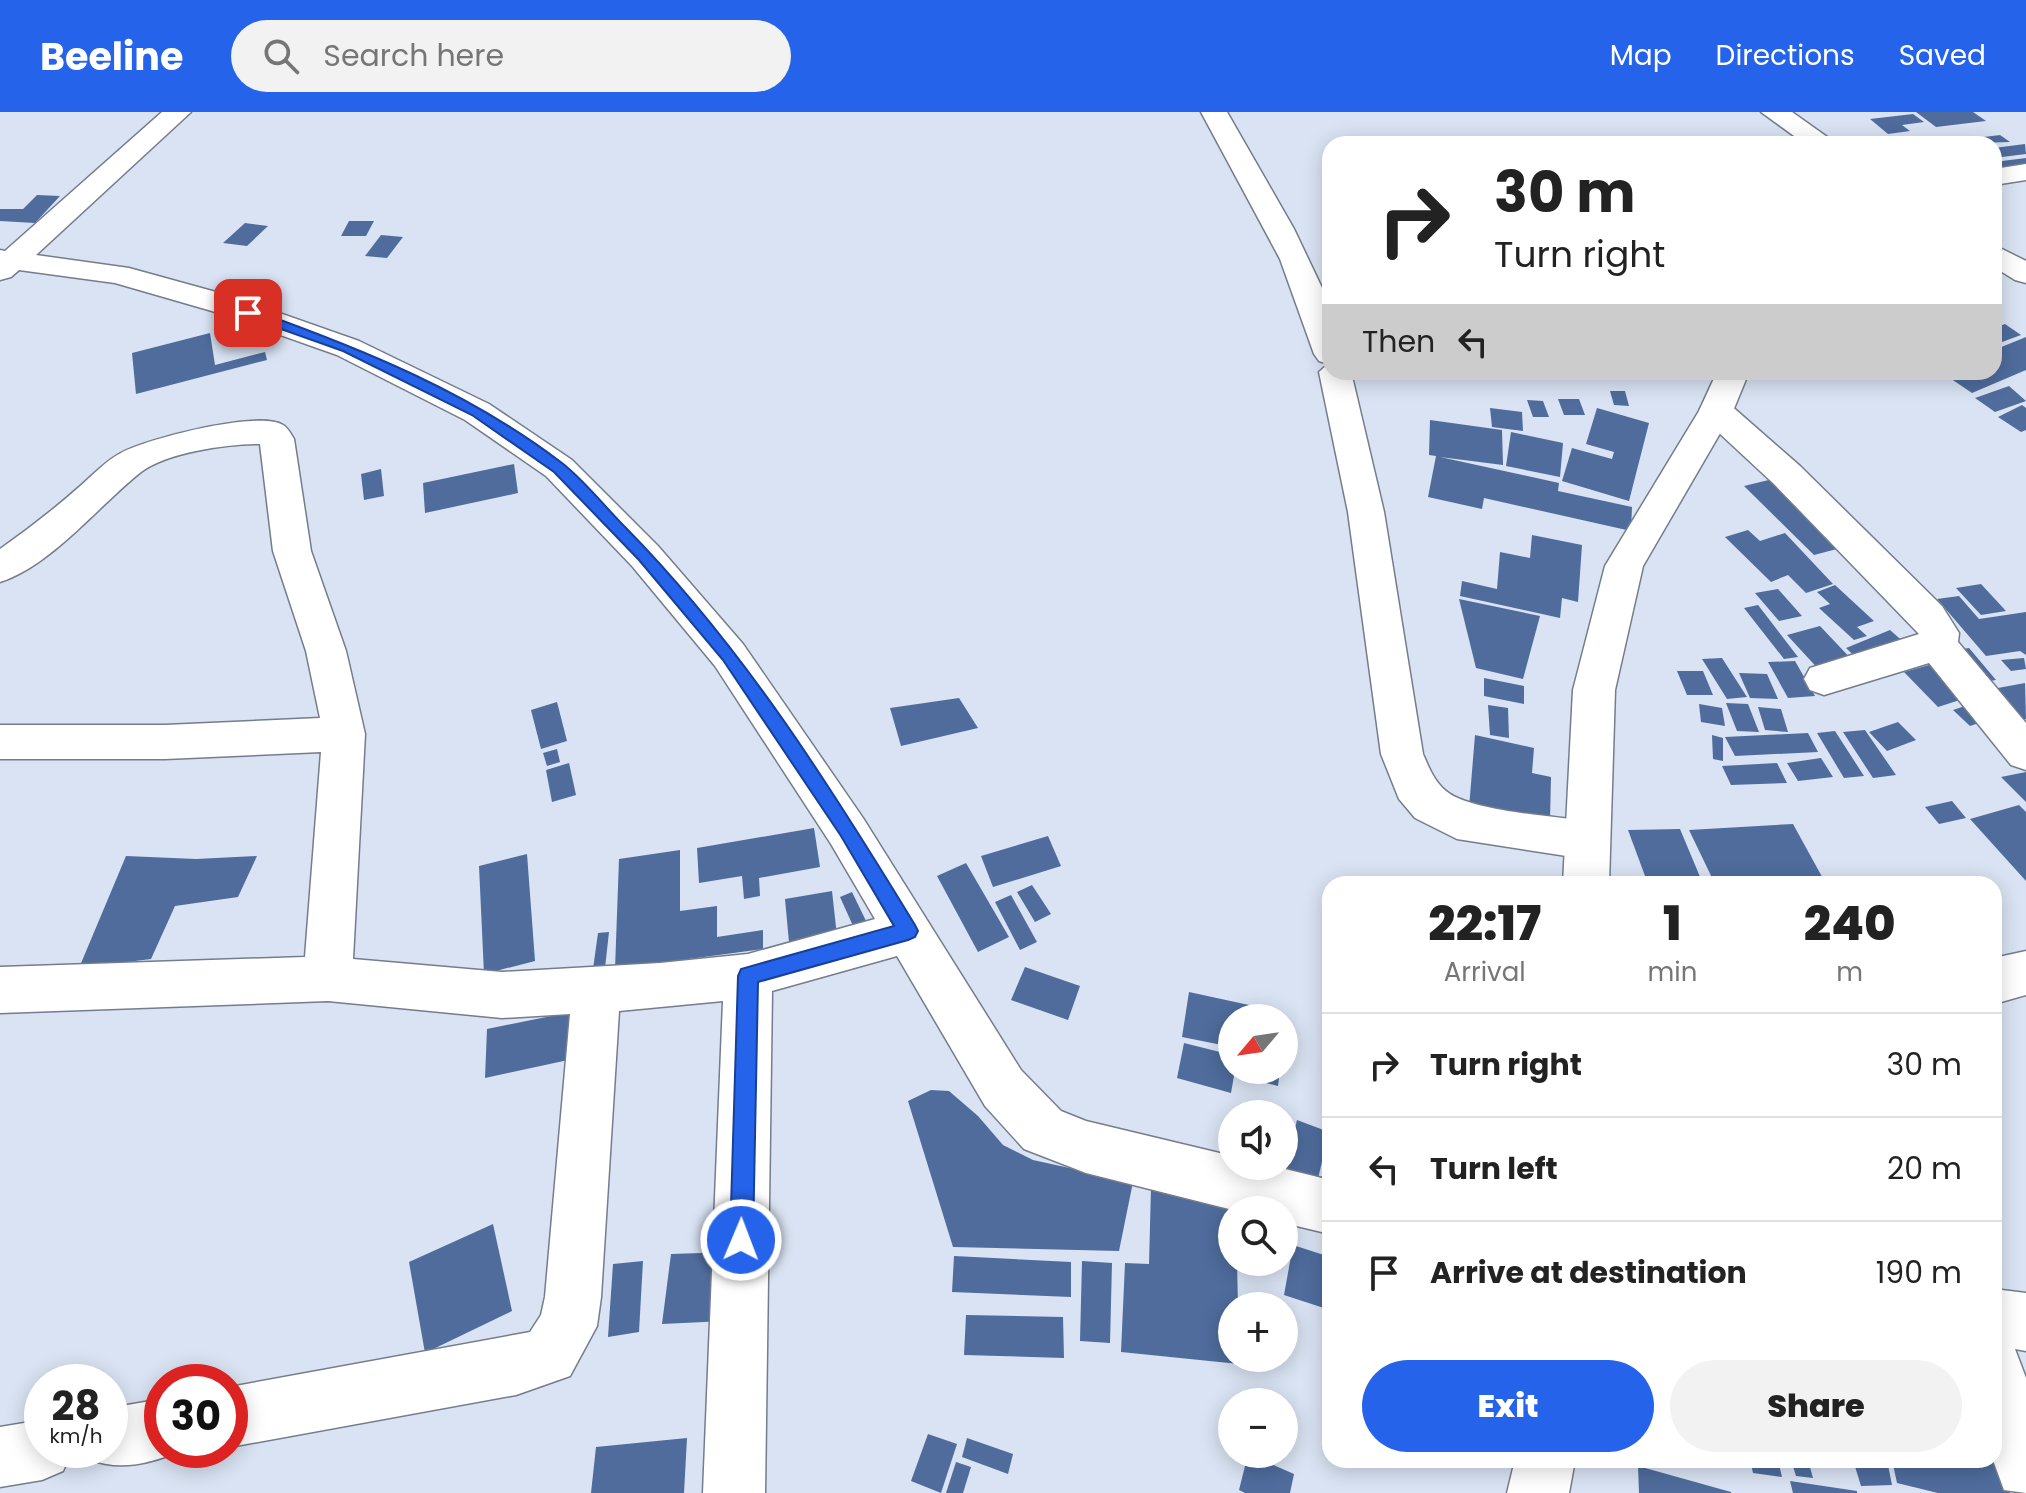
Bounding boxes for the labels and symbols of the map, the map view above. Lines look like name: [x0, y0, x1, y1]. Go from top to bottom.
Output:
pin: [214, 279, 282, 347]
north arrow: [1218, 1004, 1298, 1084]
position arrow: [699, 1198, 783, 1282]
speed limit sign: 30: [144, 1364, 248, 1468]

